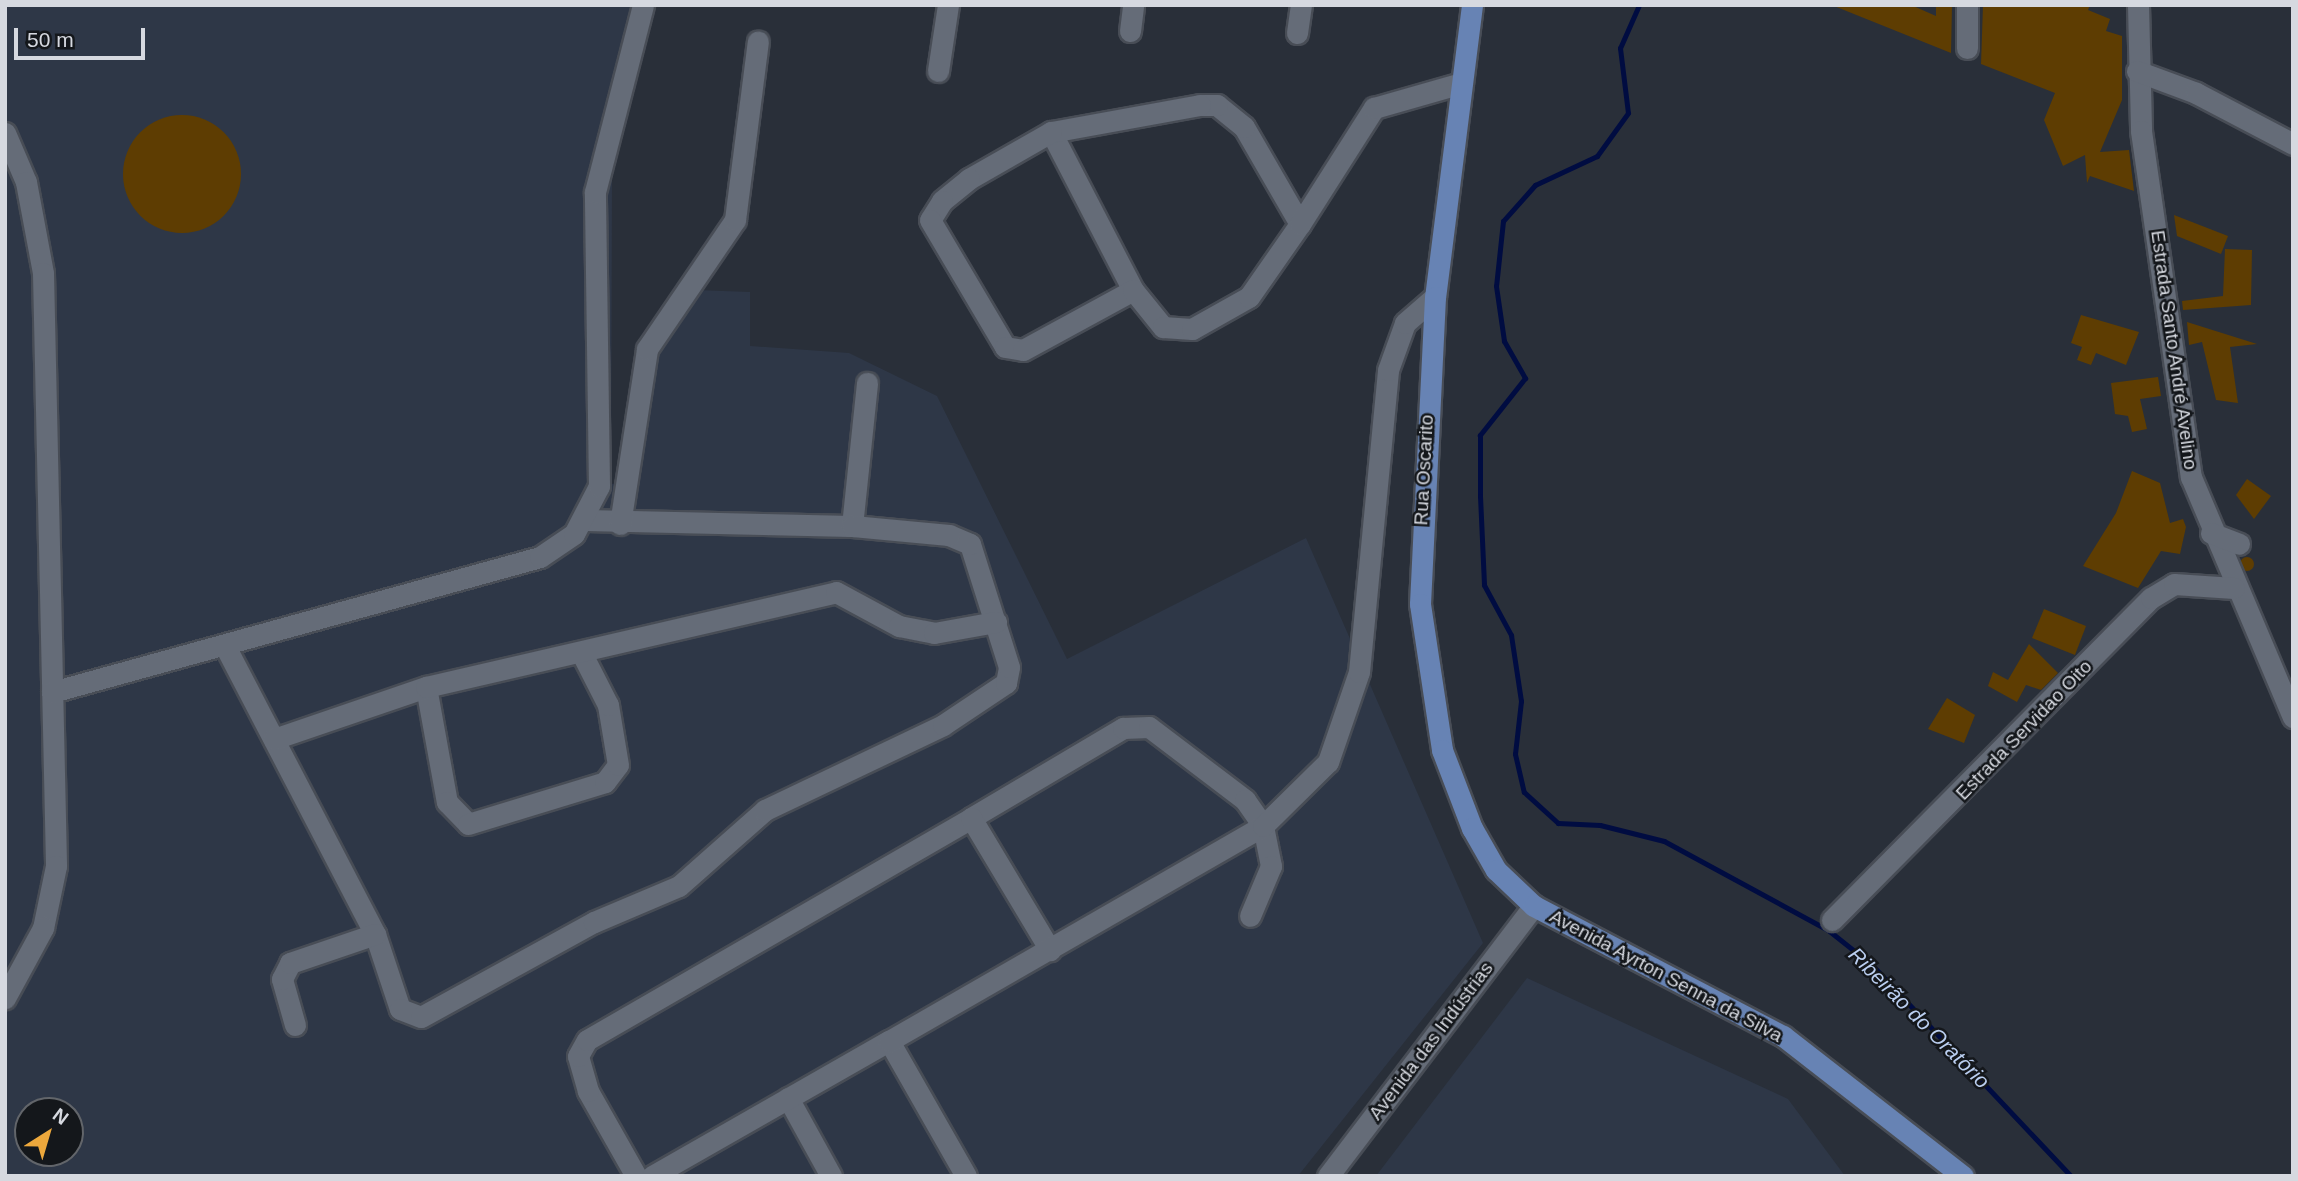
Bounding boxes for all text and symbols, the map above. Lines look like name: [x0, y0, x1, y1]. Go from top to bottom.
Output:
scale bar: [18, 14, 149, 58]
text: 50 m: [27, 28, 74, 51]
street label: Estrada Santo André Avelino: [2146, 228, 2202, 472]
street label: Rua Oscarito: [1410, 414, 1438, 526]
street label: Estrada Servidao Oito: [1951, 655, 2097, 805]
street label: Avenida Ayrton Senna da Silva: [1545, 905, 1787, 1047]
water label: Ribeirão do Oratório: [1843, 942, 1995, 1094]
street label: Avenida das Indústrias: [1364, 958, 1498, 1124]
north arrow: [14, 1097, 84, 1167]
text: N: [49, 1104, 73, 1129]

